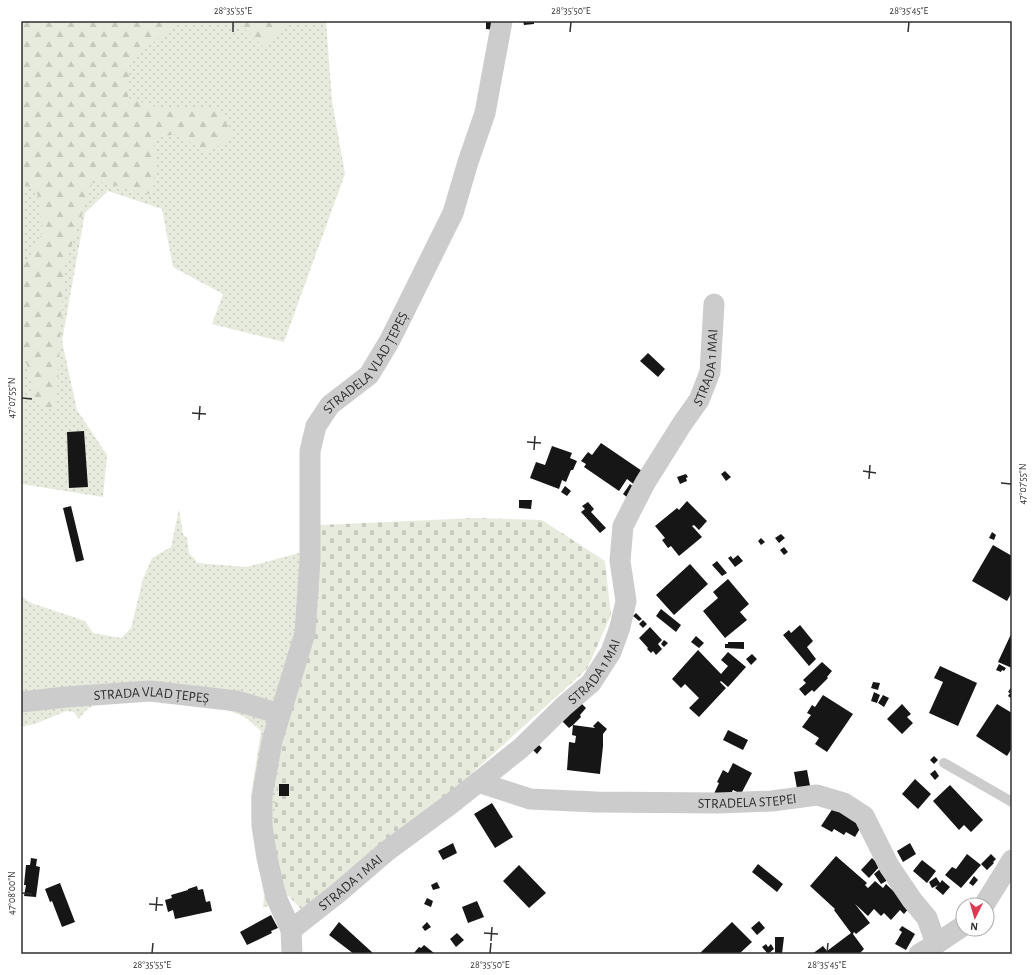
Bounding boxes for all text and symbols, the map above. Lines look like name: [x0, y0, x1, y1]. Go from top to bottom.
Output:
text: 28°35'55"E: [214, 6, 252, 16]
text: 28°35'50"E: [551, 6, 591, 16]
text: 28°35'45"E: [890, 6, 929, 16]
street label: STRADELA VLAD ȚEPEȘ: [321, 310, 412, 416]
street label: STRADA 1 MAI: [691, 329, 721, 409]
text: 47°07'55"N: [7, 377, 17, 419]
text: 47°07'55"N: [1018, 463, 1028, 505]
street label: STRADA 1 MAI: [566, 637, 623, 707]
street label: STRADA VLAD ȚEPEȘ: [93, 685, 210, 707]
street label: STRADELA STEPEI: [698, 792, 798, 811]
street label: STRADA 1 MAI: [316, 852, 385, 914]
text: 47°08'00"N: [7, 871, 17, 915]
north arrow: [955, 897, 995, 937]
text: N: [970, 921, 978, 932]
text: 28°35'55"E: [133, 960, 171, 970]
text: 28°35'50"E: [470, 960, 510, 970]
text: 28°35'45"E: [808, 960, 847, 970]

